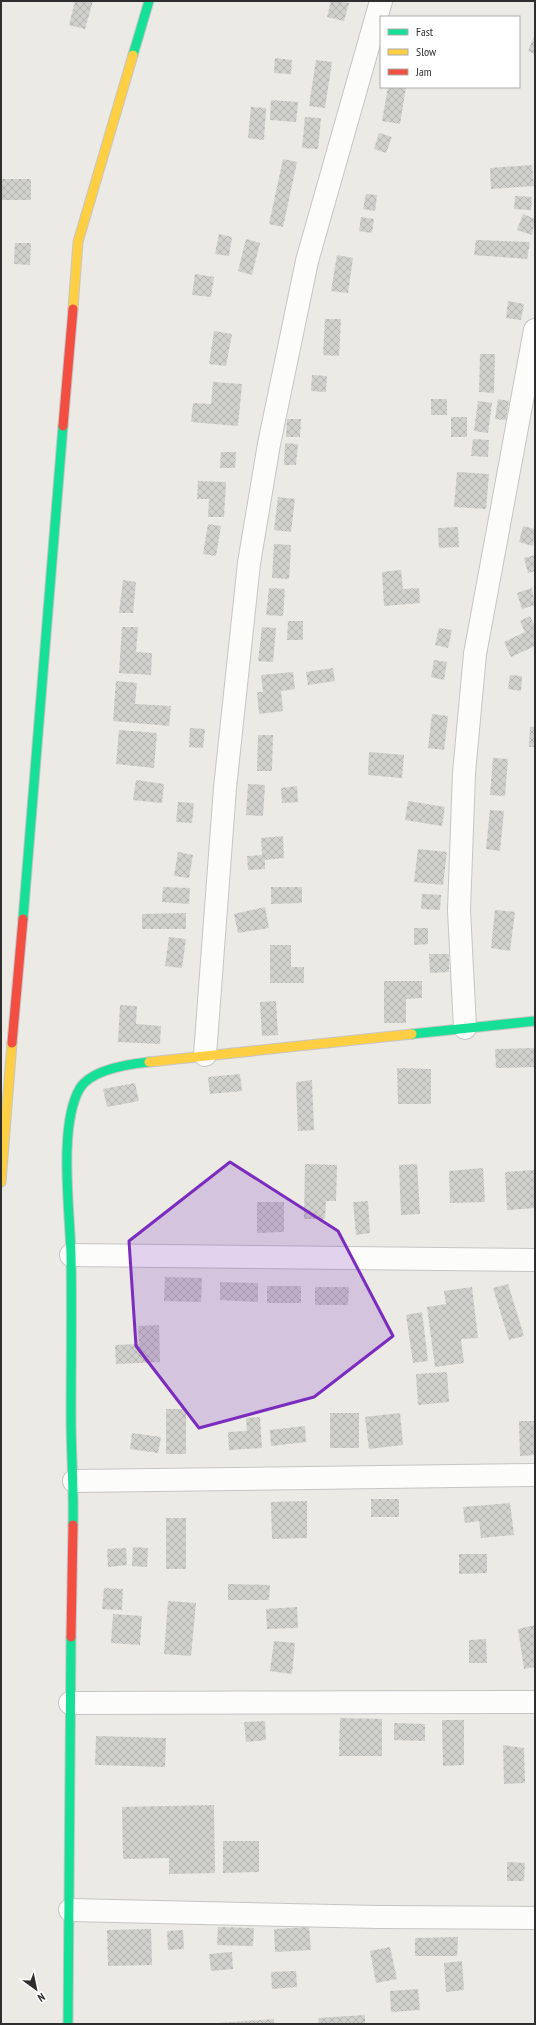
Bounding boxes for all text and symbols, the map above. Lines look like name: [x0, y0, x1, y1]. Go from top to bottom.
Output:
legend: [380, 16, 520, 88]
text: Fast: [416, 24, 434, 39]
text: Slow: [416, 44, 437, 59]
text: Jam: [415, 64, 432, 79]
north arrow: [16, 1969, 56, 2009]
text: N: [35, 1990, 48, 2005]

